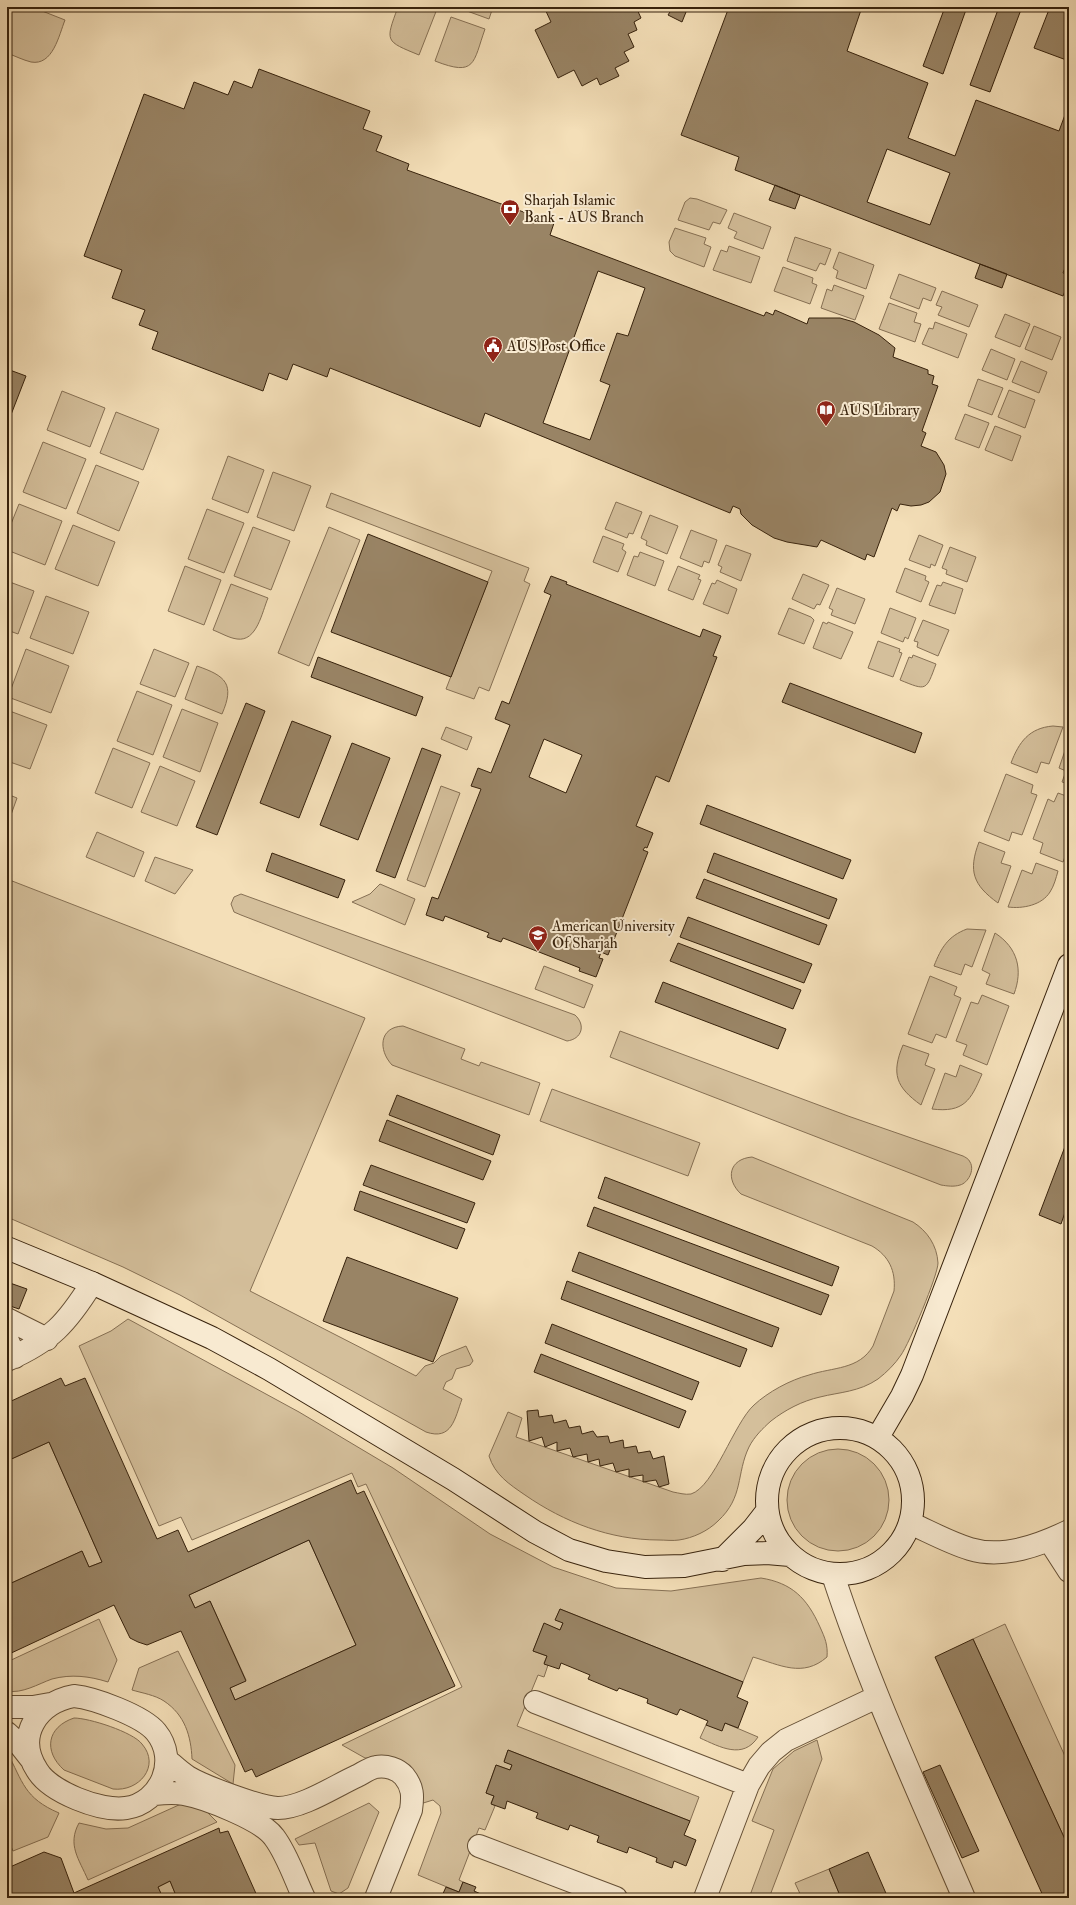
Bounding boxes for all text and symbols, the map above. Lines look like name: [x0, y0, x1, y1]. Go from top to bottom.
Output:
place label: Sharjah Islamic Bank - AUS Branch: [524, 191, 644, 227]
bank icon: Sharjah Islamic Bank - AUS Branch: [499, 198, 521, 226]
public building icon: AUS Post Office: [482, 335, 504, 363]
place label: AUS Post Office: [506, 337, 606, 356]
library icon: AUS Library: [815, 399, 837, 427]
place label: AUS Library: [839, 401, 920, 420]
place label: American University Of Sharjah: [551, 917, 675, 953]
school or university icon: American University Of Sharjah: [527, 924, 549, 952]

